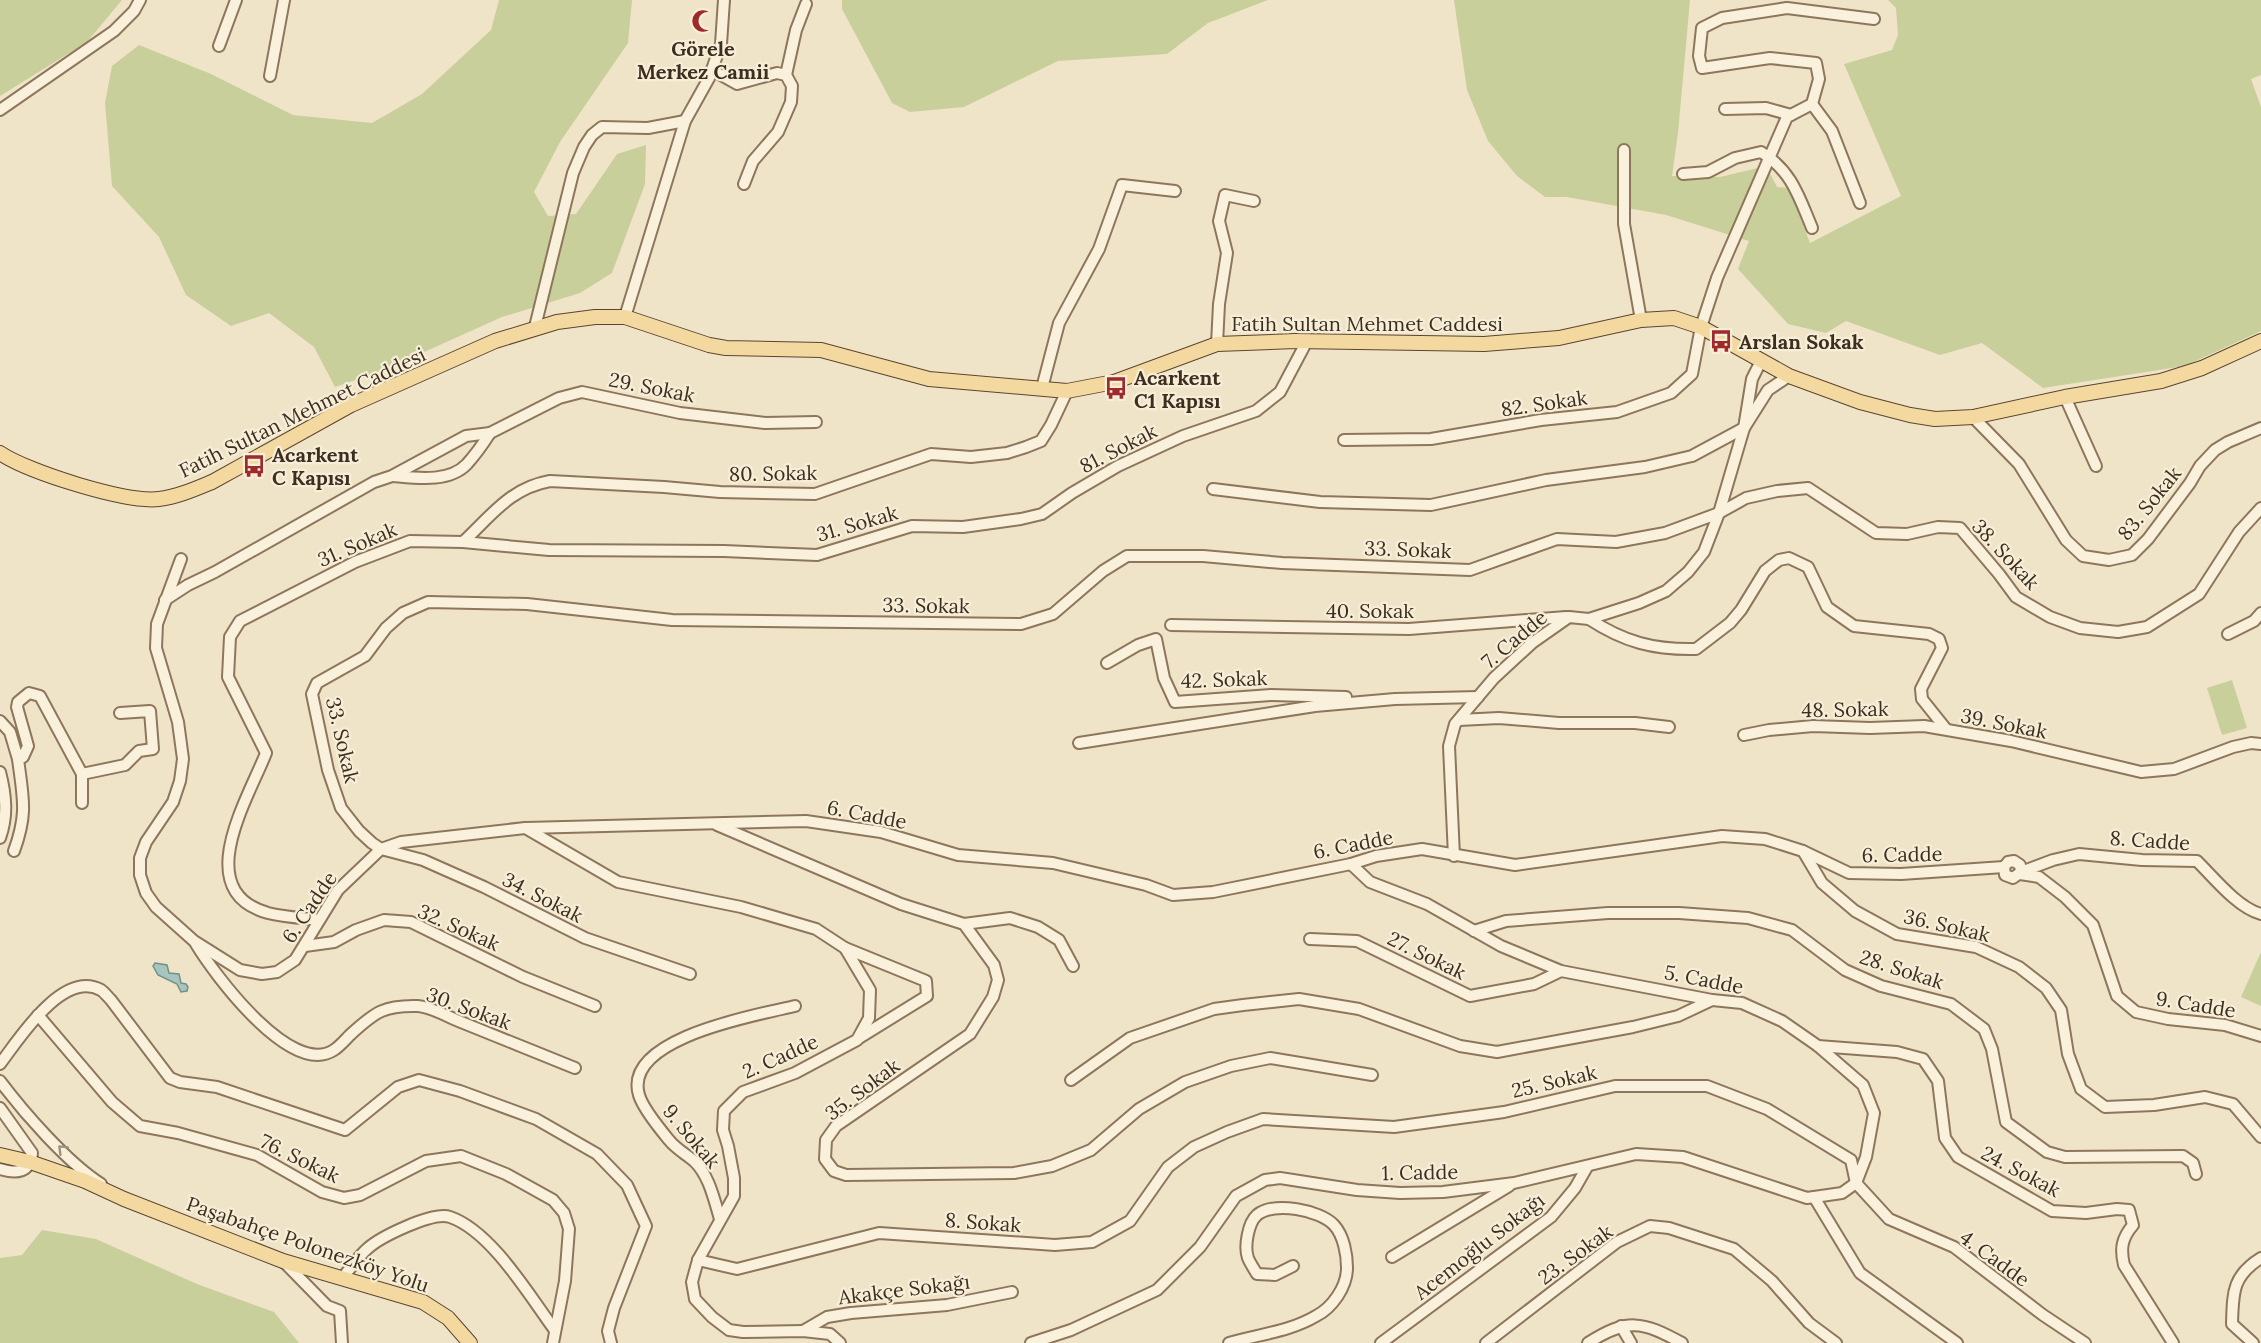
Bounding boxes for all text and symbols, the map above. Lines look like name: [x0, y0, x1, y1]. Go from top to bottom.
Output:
mosque icon: Görele Merkez Camii: [690, 8, 716, 34]
place label: Görele Merkez Camii: [637, 36, 770, 84]
street label: Fatih Sultan Mehmet Caddesi: [1231, 311, 1503, 336]
bus stop icon: Arslan Sokak: [1708, 328, 1734, 354]
place label: Arslan Sokak: [1739, 329, 1864, 354]
street label: Fatih Sultan Mehmet Caddesi: [174, 341, 430, 483]
place label: Acarkent C1 Kapısı: [1134, 365, 1221, 413]
street label: 29. Sokak: [607, 366, 697, 408]
bus stop icon: Acarkent C1 Kapısı: [1103, 375, 1129, 401]
street label: 82. Sokak: [1499, 385, 1589, 421]
street label: 81. Sokak: [1075, 418, 1161, 478]
place label: Acarkent C Kapısı: [272, 442, 359, 490]
bus stop icon: Acarkent C Kapısı: [241, 453, 267, 479]
street label: 80. Sokak: [729, 460, 818, 486]
street label: 83. Sokak: [2112, 461, 2186, 545]
street label: 31. Sokak: [813, 499, 901, 547]
street label: 38. Sokak: [1967, 514, 2045, 595]
street label: 31. Sokak: [314, 516, 401, 572]
street label: 33. Sokak: [1364, 535, 1452, 563]
street label: 33. Sokak: [882, 592, 970, 618]
street label: 40. Sokak: [1326, 598, 1414, 623]
street label: 7. Cadde: [1476, 604, 1552, 674]
street label: 42. Sokak: [1180, 665, 1268, 693]
street label: 33. Sokak: [321, 695, 365, 786]
street label: 48. Sokak: [1801, 696, 1889, 722]
street label: 39. Sokak: [1959, 702, 2050, 744]
street label: 6. Cadde: [825, 794, 909, 834]
street label: 6. Cadde: [1311, 824, 1395, 864]
street label: 8. Cadde: [2109, 825, 2191, 855]
street label: 6. Cadde: [1861, 841, 1943, 867]
street label: 6. Cadde: [276, 866, 342, 947]
street label: 34. Sokak: [499, 866, 588, 928]
street label: 32. Sokak: [414, 898, 504, 956]
street label: 36. Sokak: [1901, 903, 1993, 947]
street label: 27. Sokak: [1384, 925, 1471, 985]
street label: 28. Sokak: [1857, 944, 1947, 994]
street label: 5. Cadde: [1662, 959, 1746, 999]
street label: 30. Sokak: [423, 981, 515, 1035]
street label: 9. Cadde: [2154, 985, 2238, 1023]
street label: 2. Cadde: [738, 1028, 822, 1084]
street label: 35. Sokak: [820, 1053, 904, 1125]
street label: 25. Sokak: [1509, 1059, 1599, 1103]
street label: 9. Sokak: [658, 1099, 726, 1173]
street label: 76. Sokak: [256, 1128, 344, 1188]
street label: 24. Sokak: [1977, 1140, 2065, 1202]
one-way arrow: [58, 1146, 69, 1156]
street label: 1. Cadde: [1382, 1159, 1459, 1185]
street label: Acemoğlu Sokağı: [1408, 1187, 1549, 1305]
street label: Paşabahçe Polonezköy Yolu: [183, 1191, 433, 1297]
street label: 8. Sokak: [944, 1207, 1022, 1237]
street label: 23. Sokak: [1533, 1218, 1618, 1290]
street label: 4. Cadde: [1955, 1224, 2035, 1292]
street label: Akakçe Sokağı: [836, 1269, 971, 1310]

